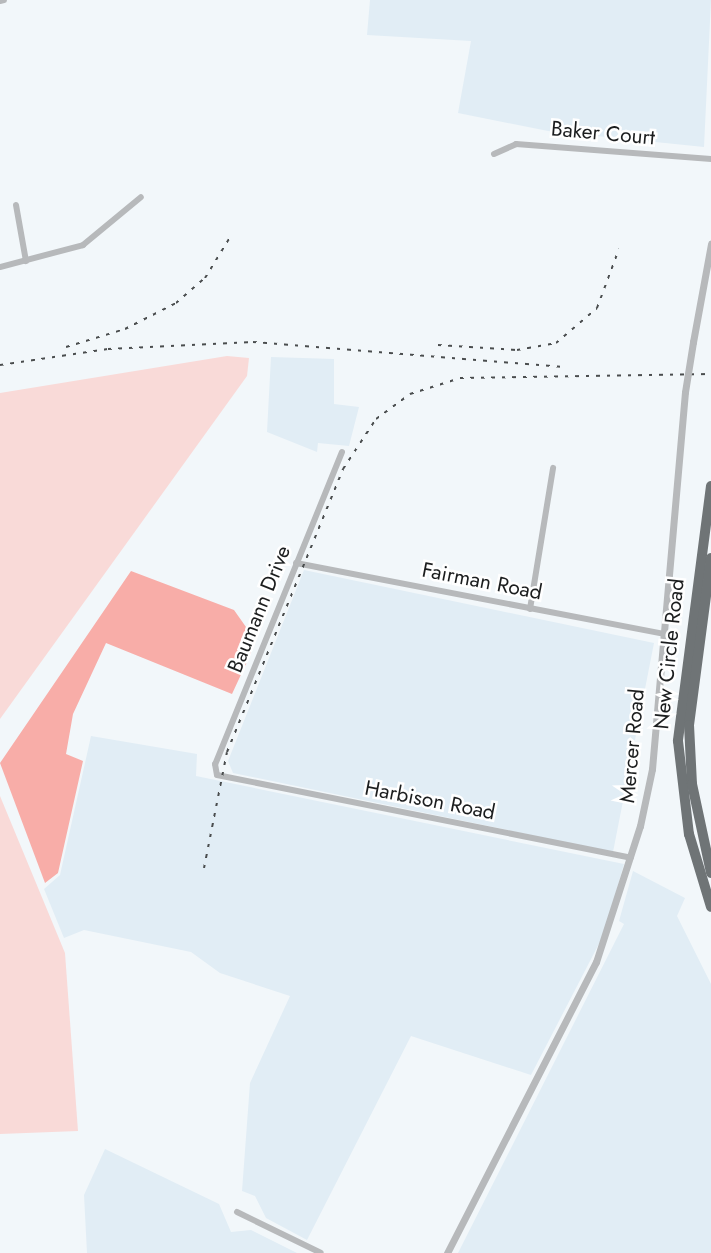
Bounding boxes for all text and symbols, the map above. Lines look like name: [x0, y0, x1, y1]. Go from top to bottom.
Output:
street label: Baker Court: [550, 116, 656, 150]
street label: Baumann Drive: [222, 542, 296, 676]
street label: Fairman Road: [420, 557, 544, 605]
street label: New Circle Road: [649, 577, 689, 731]
street label: Mercer Road: [614, 688, 650, 804]
street label: Harbison Road: [363, 775, 497, 825]

